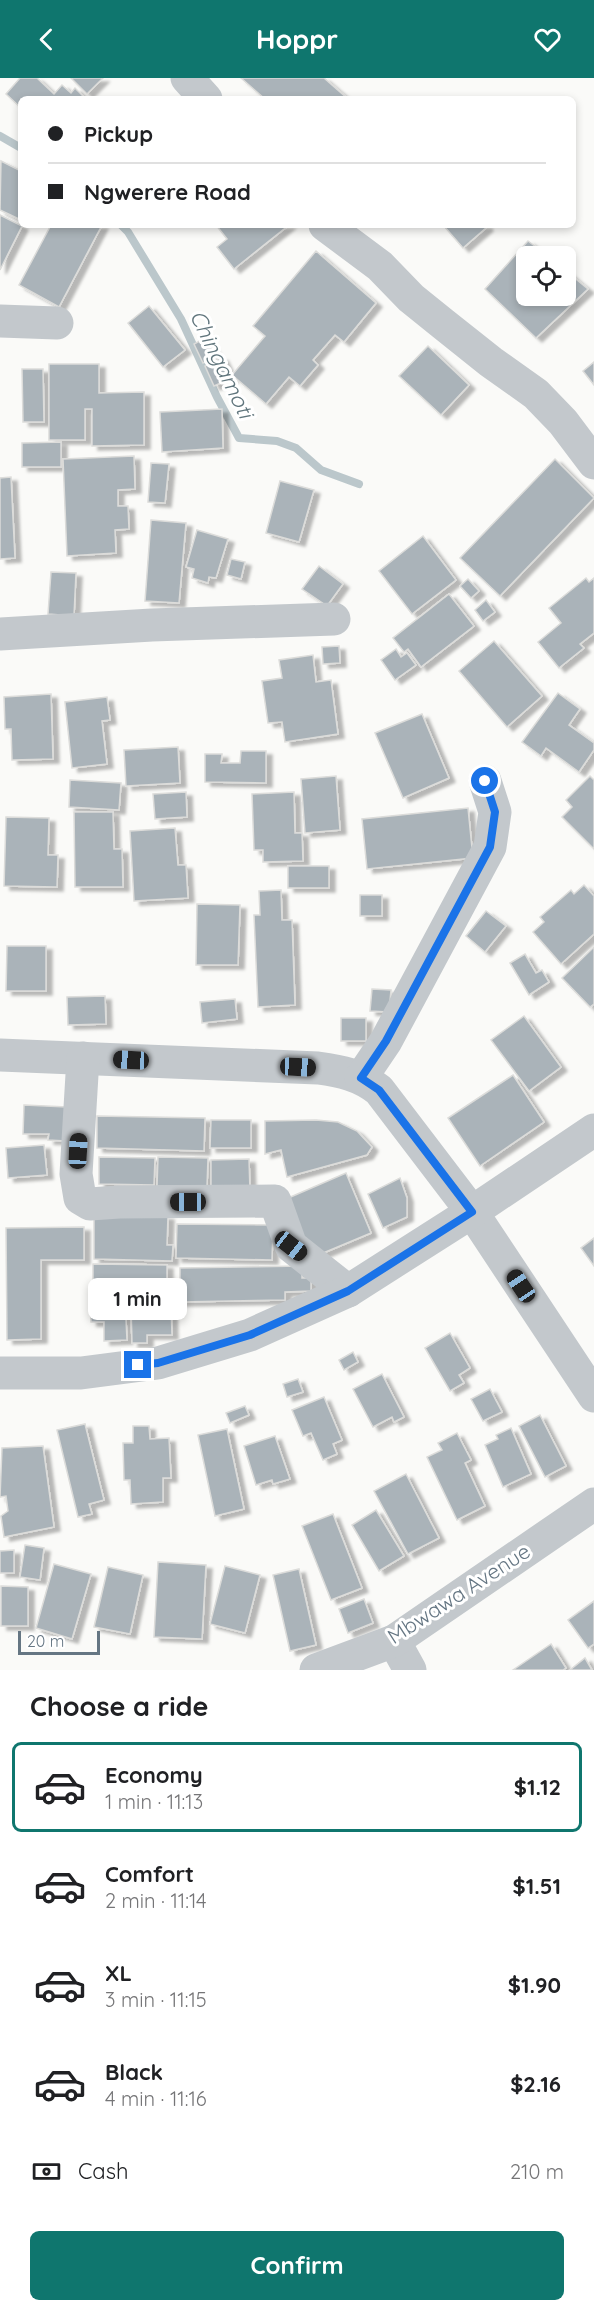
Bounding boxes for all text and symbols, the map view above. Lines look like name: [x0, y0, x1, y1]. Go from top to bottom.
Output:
text: Hoppr: [256, 22, 338, 56]
icon: back: [30, 23, 63, 56]
icon: heart: [531, 23, 564, 56]
text: Pickup: [84, 120, 153, 148]
text: Ngwerere Road: [84, 178, 251, 206]
map controls: [516, 246, 576, 306]
button: locate: [516, 246, 576, 306]
water label: Chingamoti: [184, 305, 261, 425]
route start: [471, 767, 498, 794]
car: [113, 1050, 149, 1070]
car: [280, 1057, 316, 1077]
car: [68, 1133, 88, 1169]
car: [170, 1193, 206, 1211]
car: [271, 1228, 311, 1264]
car: [503, 1266, 539, 1306]
callout: 1 min: [88, 1278, 188, 1320]
text: 1 min: [113, 1286, 162, 1311]
route end: [124, 1351, 151, 1378]
street label: Mbwawa Avenue: [382, 1537, 535, 1649]
scale bar: [18, 1628, 100, 1656]
text: 20 m: [27, 1631, 64, 1651]
text: Choose a ride: [30, 1689, 208, 1723]
icon: car: [33, 1760, 87, 1814]
text: Economy: [105, 1761, 203, 1789]
text: $1.12: [514, 1773, 561, 1801]
text: 1 min · 11:13: [105, 1789, 203, 1814]
icon: car: [33, 1859, 87, 1913]
text: Comfort: [105, 1860, 194, 1888]
text: $1.51: [513, 1872, 561, 1900]
text: 2 min · 11:14: [105, 1888, 207, 1913]
icon: car: [33, 1958, 87, 2012]
text: XL: [105, 1959, 132, 1987]
text: $1.90: [508, 1971, 561, 1999]
text: 3 min · 11:15: [105, 1987, 207, 2012]
icon: car: [33, 2057, 87, 2111]
text: Black: [105, 2058, 163, 2086]
text: $2.16: [510, 2070, 561, 2098]
text: 4 min · 11:16: [105, 2086, 207, 2111]
icon: cash: [30, 2155, 63, 2188]
text: Cash: [78, 2157, 129, 2185]
text: 210 m: [510, 2159, 564, 2184]
button: Confirm: [30, 2231, 564, 2300]

